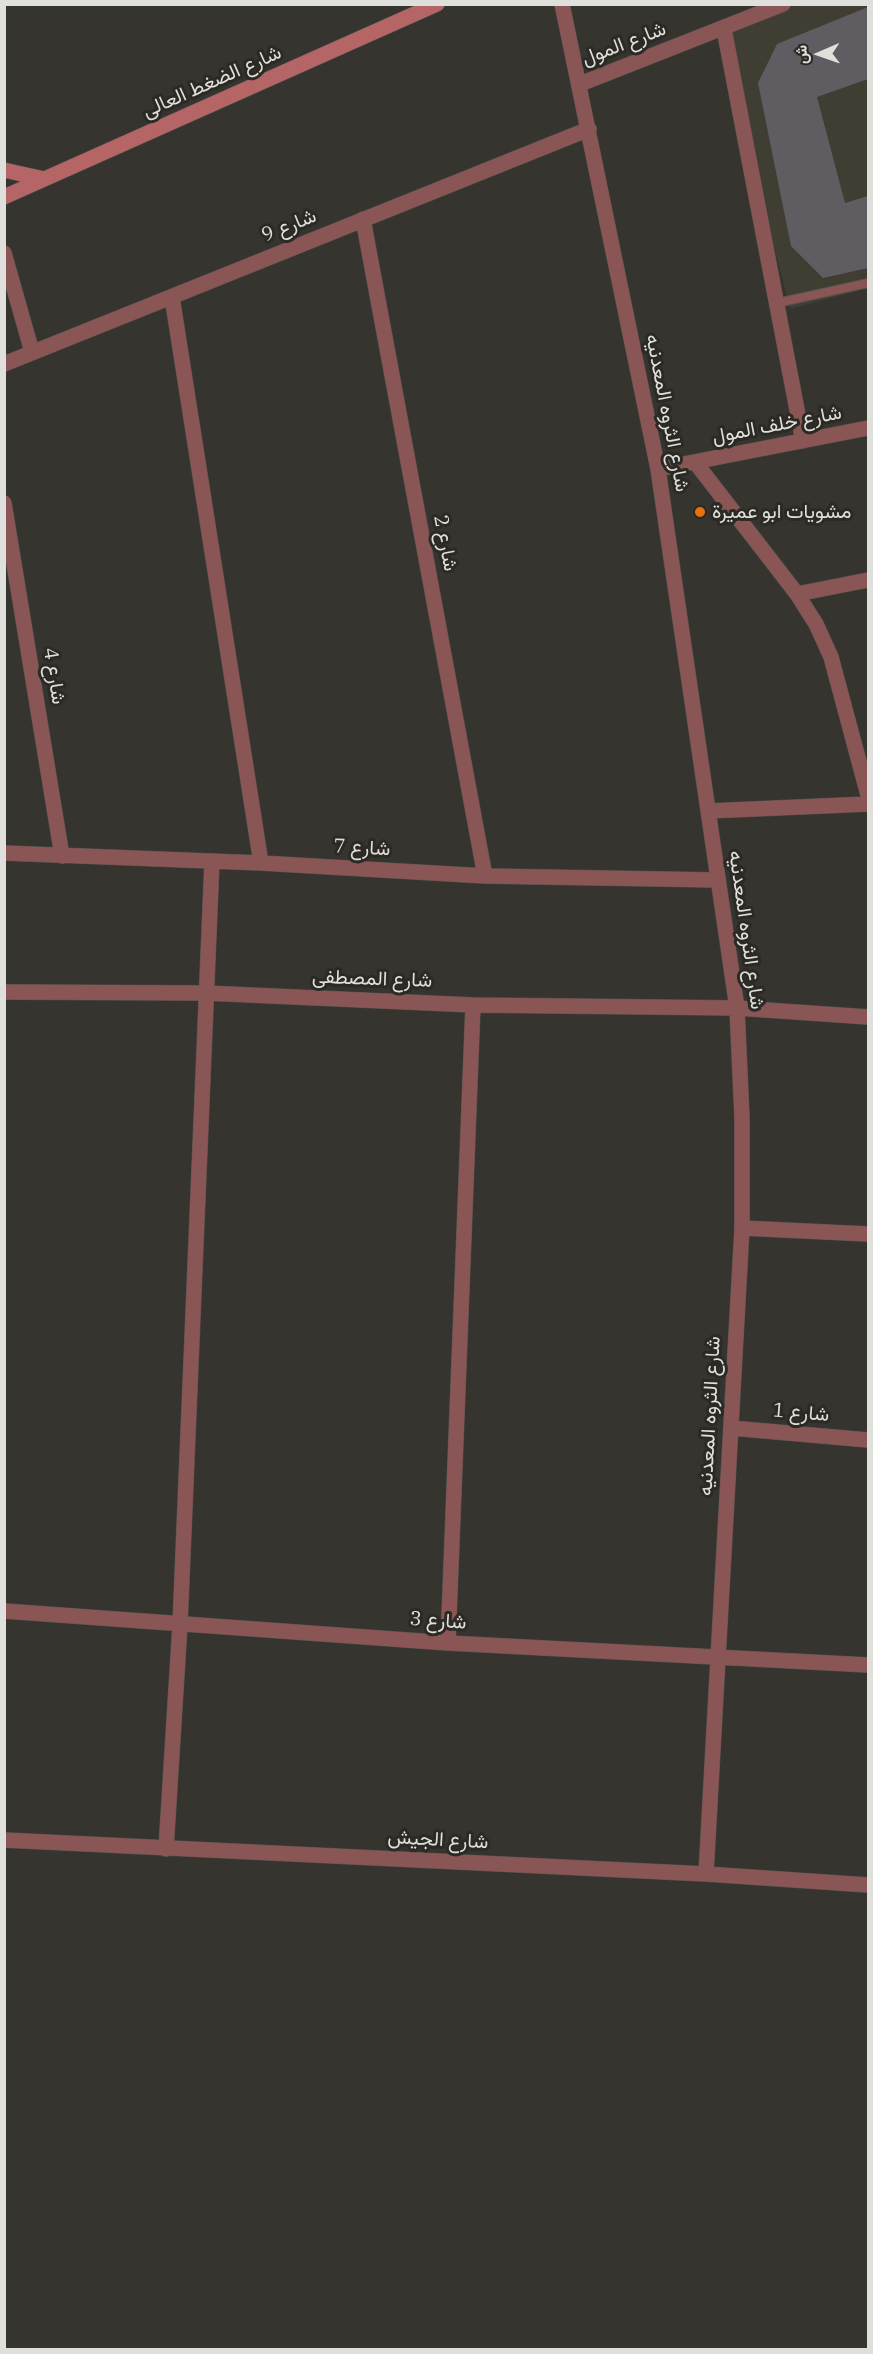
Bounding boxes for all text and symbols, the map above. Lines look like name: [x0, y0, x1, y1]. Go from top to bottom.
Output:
street label: شارع المول: [578, 17, 670, 71]
north arrow: [789, 24, 849, 84]
street label: شارع الضغط العالى: [139, 41, 285, 123]
text: ش: [791, 45, 811, 65]
street label: شارع 9: [258, 204, 320, 248]
street label: شارع الثروه المعدنيه: [640, 332, 694, 494]
street label: شارع خلف المول: [710, 401, 844, 449]
place label: مشويات ابو عميرة: [712, 500, 851, 524]
marker: مشويات ابو عميرة: [693, 505, 707, 519]
street label: شارع 2: [428, 513, 462, 573]
street label: شارع 4: [38, 646, 70, 706]
street label: شارع 7: [333, 835, 391, 861]
street label: شارع الثروه المعدنيه: [723, 849, 769, 1011]
street label: شارع المصطفى: [311, 965, 433, 993]
street label: شارع الثروه المعدنيه: [694, 1335, 726, 1497]
street label: شارع 1: [772, 1399, 830, 1427]
street label: شارع 3: [409, 1607, 467, 1635]
street label: شارع الجيش: [387, 1825, 489, 1855]

